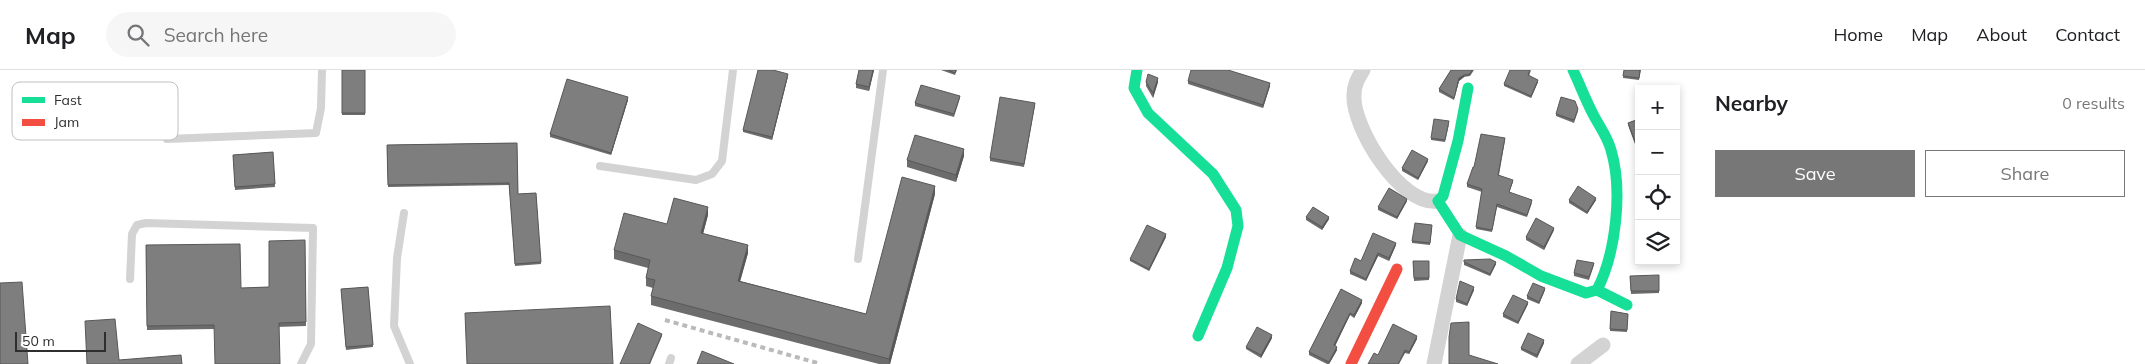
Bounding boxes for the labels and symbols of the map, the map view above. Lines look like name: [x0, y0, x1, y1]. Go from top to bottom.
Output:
legend: [12, 82, 178, 140]
text: Fast: [54, 91, 82, 109]
text: Jam: [54, 113, 79, 131]
scale bar: [15, 329, 106, 352]

